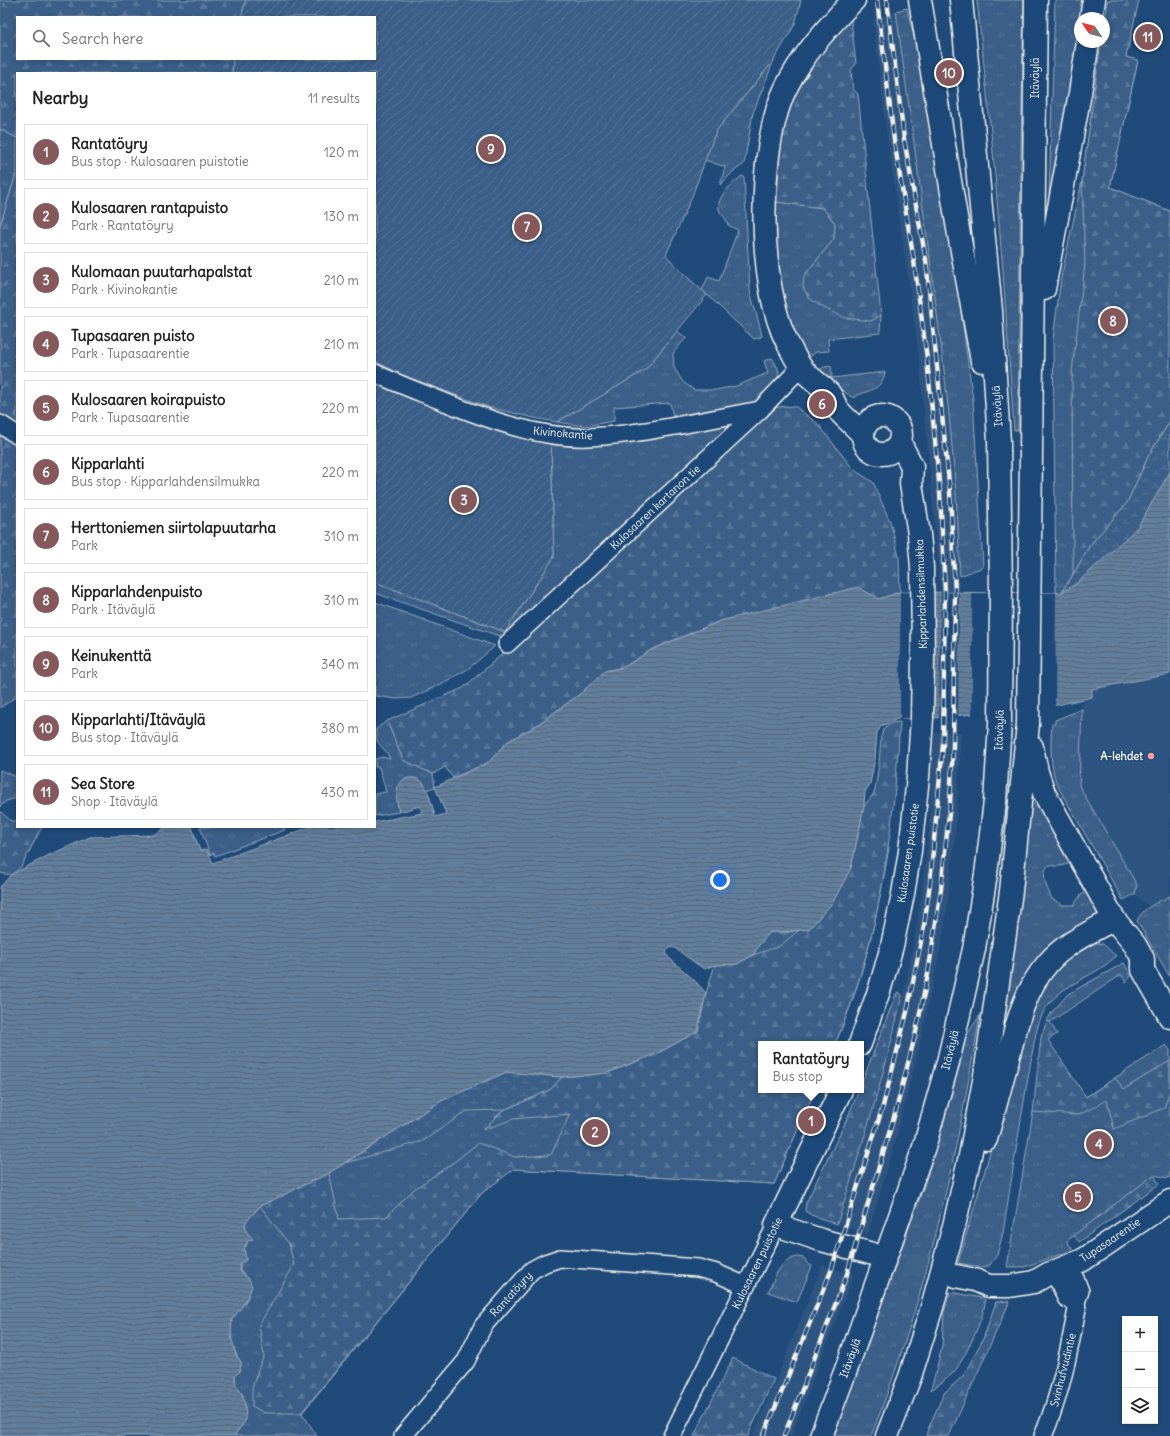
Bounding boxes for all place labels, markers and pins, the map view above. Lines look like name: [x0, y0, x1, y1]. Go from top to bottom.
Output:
pin: 11: [1135, 22, 1161, 52]
pin: 10: [936, 58, 962, 88]
pin: 9: [478, 134, 504, 164]
pin: 7: [514, 212, 540, 242]
pin: 8: [1100, 306, 1126, 336]
pin: 6: [809, 389, 835, 419]
pin: 3: [451, 485, 477, 515]
place label: A-lehdet: [1100, 749, 1143, 763]
marker: A-lehdet: [1146, 751, 1156, 761]
pin: 1: [798, 1106, 824, 1136]
pin: 2: [582, 1117, 608, 1147]
pin: 4: [1086, 1129, 1112, 1159]
pin: 5: [1065, 1182, 1091, 1212]

